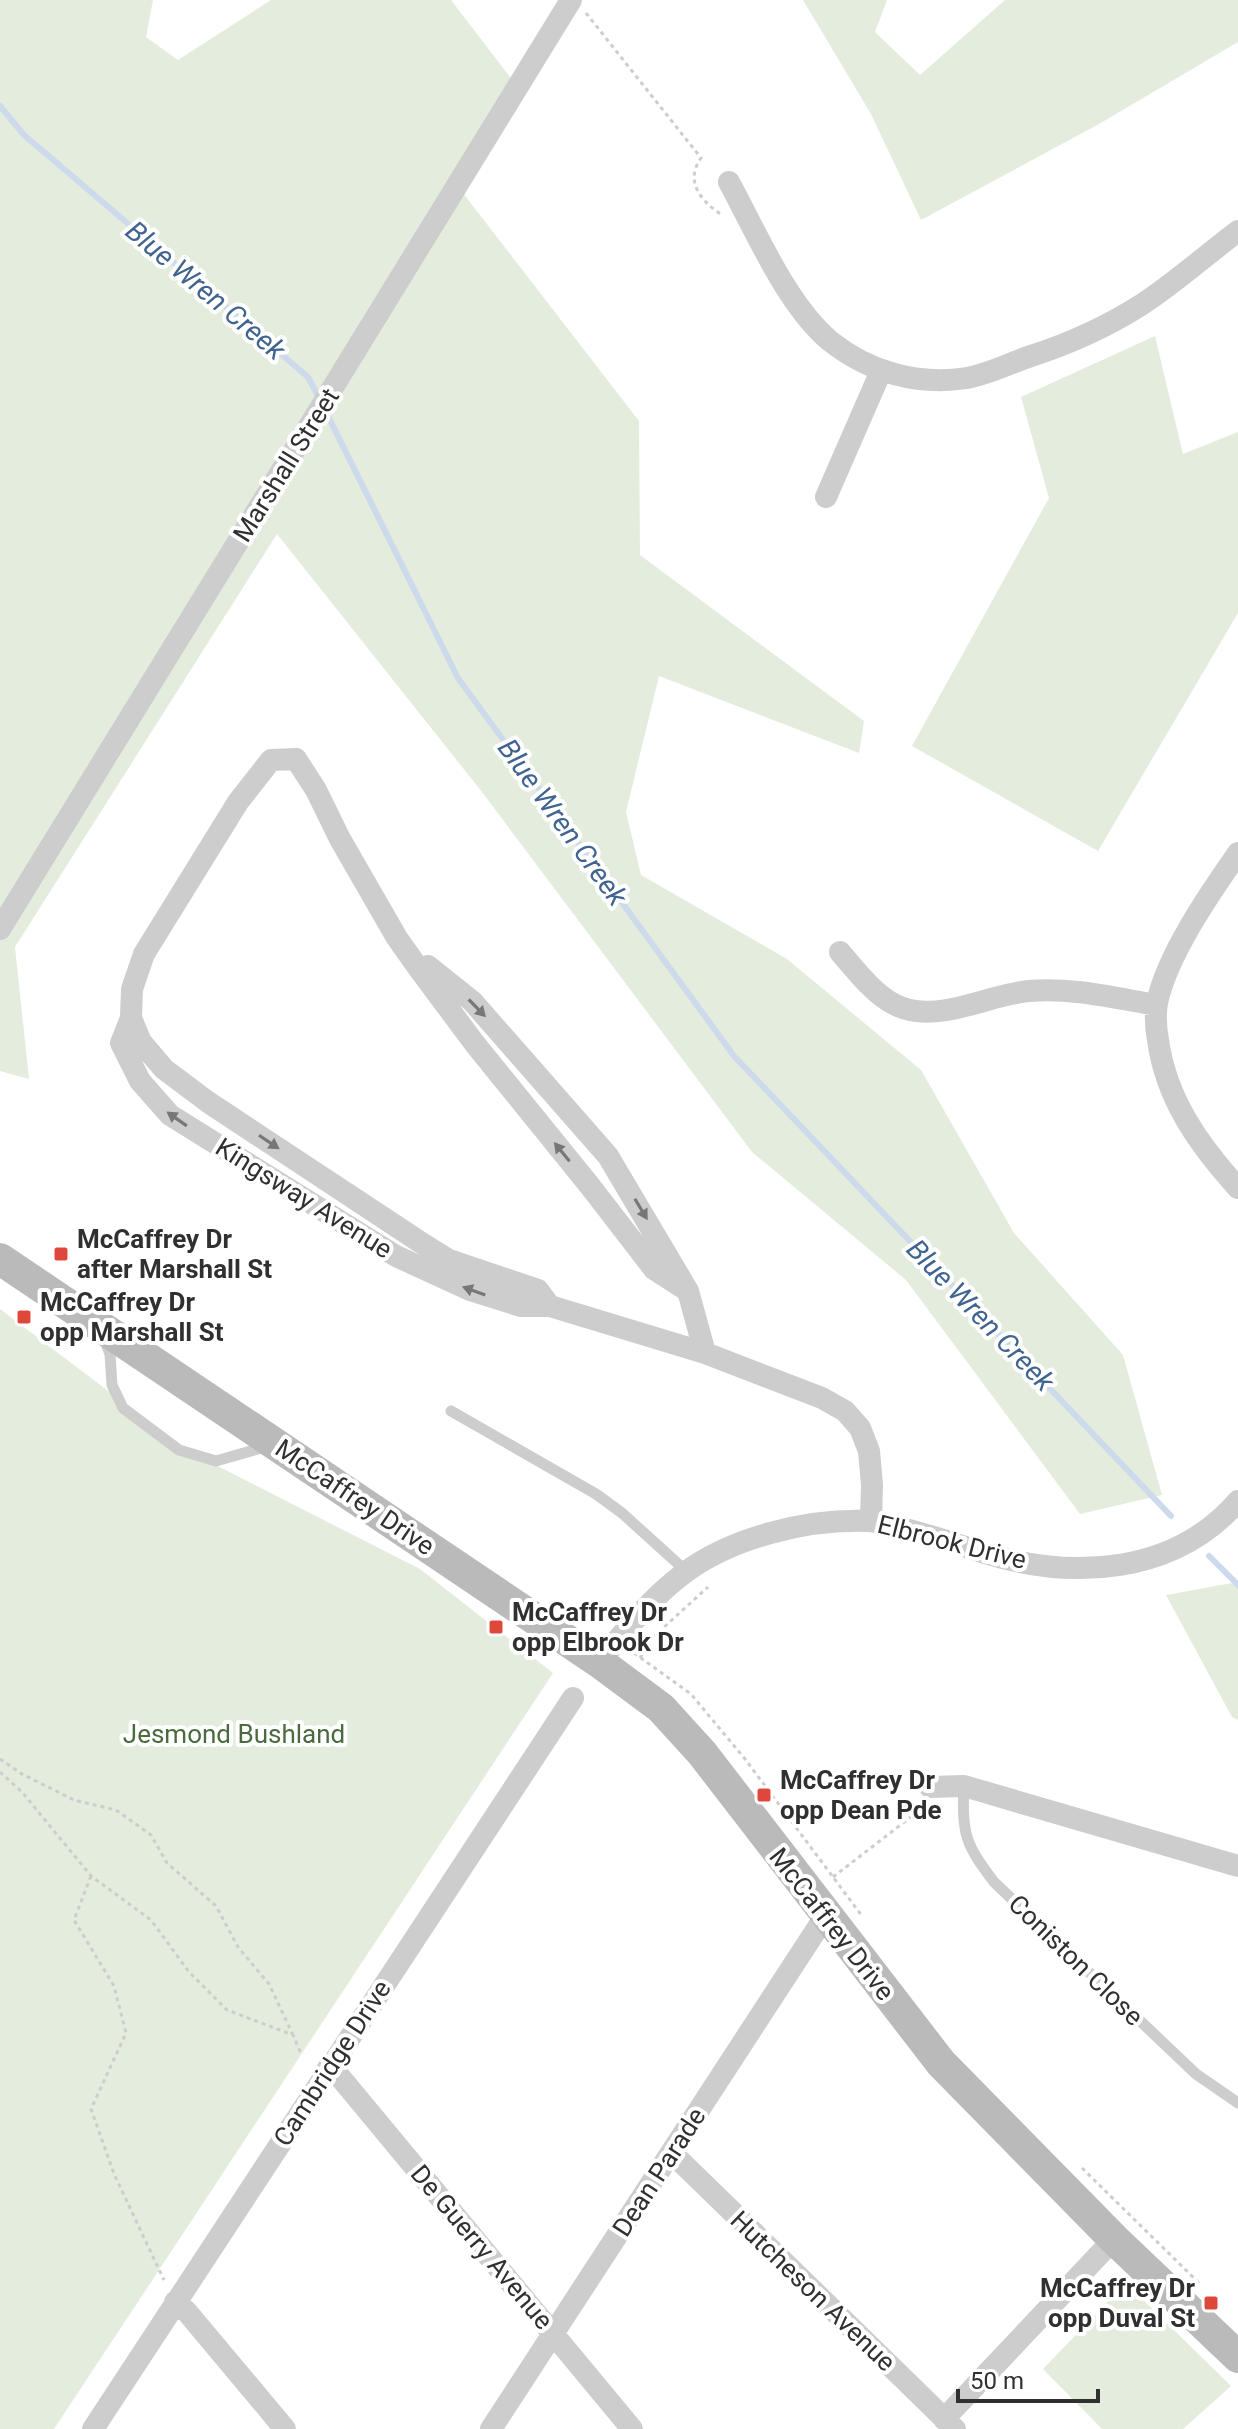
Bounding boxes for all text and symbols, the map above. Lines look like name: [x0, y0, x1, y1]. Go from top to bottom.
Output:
water label: Blue Wren Creek: [119, 214, 293, 367]
street label: Marshall Street: [227, 383, 345, 547]
water label: Blue Wren Creek: [491, 733, 635, 913]
one-way arrow: [467, 998, 486, 1017]
one-way arrow: [166, 1111, 188, 1127]
street label: Kingsway Avenue: [210, 1132, 398, 1264]
one-way arrow: [258, 1135, 280, 1149]
one-way arrow: [554, 1142, 571, 1162]
one-way arrow: [633, 1198, 647, 1220]
place label: McCaffrey Dr after Marshall St: [77, 1224, 272, 1284]
water label: Blue Wren Creek: [900, 1233, 1062, 1399]
marker: McCaffrey Dr after Marshall St: [52, 1245, 70, 1263]
one-way arrow: [462, 1284, 486, 1297]
place label: McCaffrey Dr opp Marshall St: [40, 1287, 224, 1347]
marker: McCaffrey Dr opp Marshall St: [15, 1308, 33, 1326]
street label: McCaffrey Drive: [270, 1433, 440, 1561]
street label: Elbrook Drive: [875, 1509, 1029, 1575]
place label: McCaffrey Dr opp Elbrook Dr: [512, 1597, 684, 1657]
marker: McCaffrey Dr opp Elbrook Dr: [487, 1618, 505, 1636]
park label: Jesmond Bushland: [123, 1719, 345, 1749]
place label: McCaffrey Dr opp Dean Pde: [780, 1765, 942, 1825]
marker: McCaffrey Dr opp Dean Pde: [755, 1786, 773, 1804]
street label: McCaffrey Drive: [763, 1842, 901, 2006]
street label: Coniston Close: [1003, 1888, 1149, 2032]
street label: Cambridge Drive: [267, 1975, 397, 2151]
street label: Dean Parade: [606, 2102, 712, 2242]
street label: De Guerry Avenue: [405, 2159, 559, 2335]
street label: Hutcheson Avenue: [724, 2205, 902, 2377]
place label: McCaffrey Dr opp Duval St: [1040, 2273, 1195, 2333]
marker: McCaffrey Dr opp Duval St: [1202, 2294, 1220, 2312]
scale bar: [958, 2353, 1098, 2403]
text: 50 m: [970, 2367, 1024, 2395]

